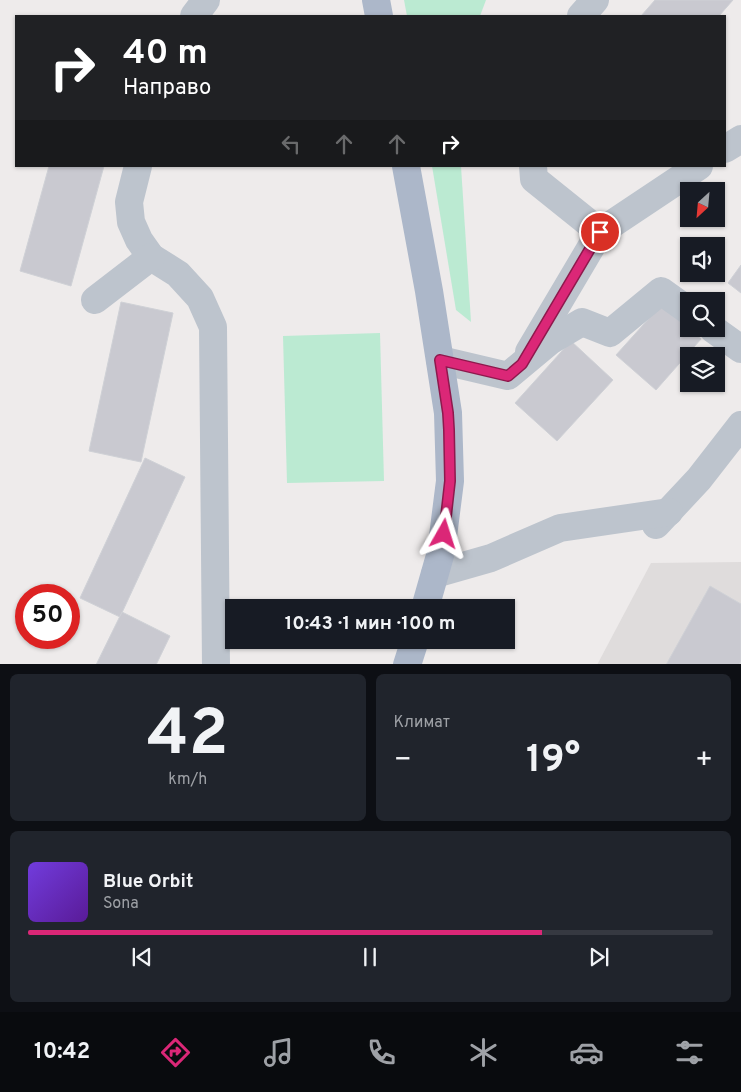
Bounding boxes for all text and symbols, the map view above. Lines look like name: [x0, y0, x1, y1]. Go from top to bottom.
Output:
text: 40 m: [123, 32, 208, 76]
icon: right: [40, 35, 105, 100]
text: Направо: [123, 75, 211, 102]
icon: left: [277, 130, 305, 158]
icon: ahead: [330, 130, 358, 158]
icon: ahead: [383, 130, 411, 158]
icon: right: [436, 130, 464, 158]
north arrow: [680, 182, 725, 228]
map controls: [680, 182, 725, 392]
pin: [579, 211, 621, 253]
icon: arrive: [586, 218, 614, 246]
button: sound: [680, 237, 725, 282]
button: search: [680, 292, 725, 337]
button: layers: [680, 347, 725, 392]
position arrow: [417, 507, 469, 559]
speed limit sign: 50: [15, 584, 80, 649]
text: 10:43 · 1 мин · 100 m: [285, 612, 455, 636]
text: 42: [147, 696, 229, 778]
text: Климат: [394, 713, 450, 733]
text: 19°: [526, 737, 580, 786]
text: −: [394, 743, 412, 779]
text: +: [695, 743, 713, 779]
text: km/h: [168, 770, 207, 790]
text: Blue Orbit: [103, 870, 193, 894]
text: Sona: [103, 894, 139, 914]
icon: previous: [128, 943, 156, 971]
icon: pause: [356, 943, 384, 971]
icon: next: [585, 943, 613, 971]
icon: directions: [158, 1035, 193, 1070]
icon: music: [261, 1035, 296, 1070]
icon: phone: [364, 1035, 399, 1070]
icon: climate: [466, 1035, 501, 1070]
icon: car: [569, 1035, 604, 1070]
icon: filters: [672, 1035, 707, 1070]
text: 10:42: [34, 1039, 90, 1066]

